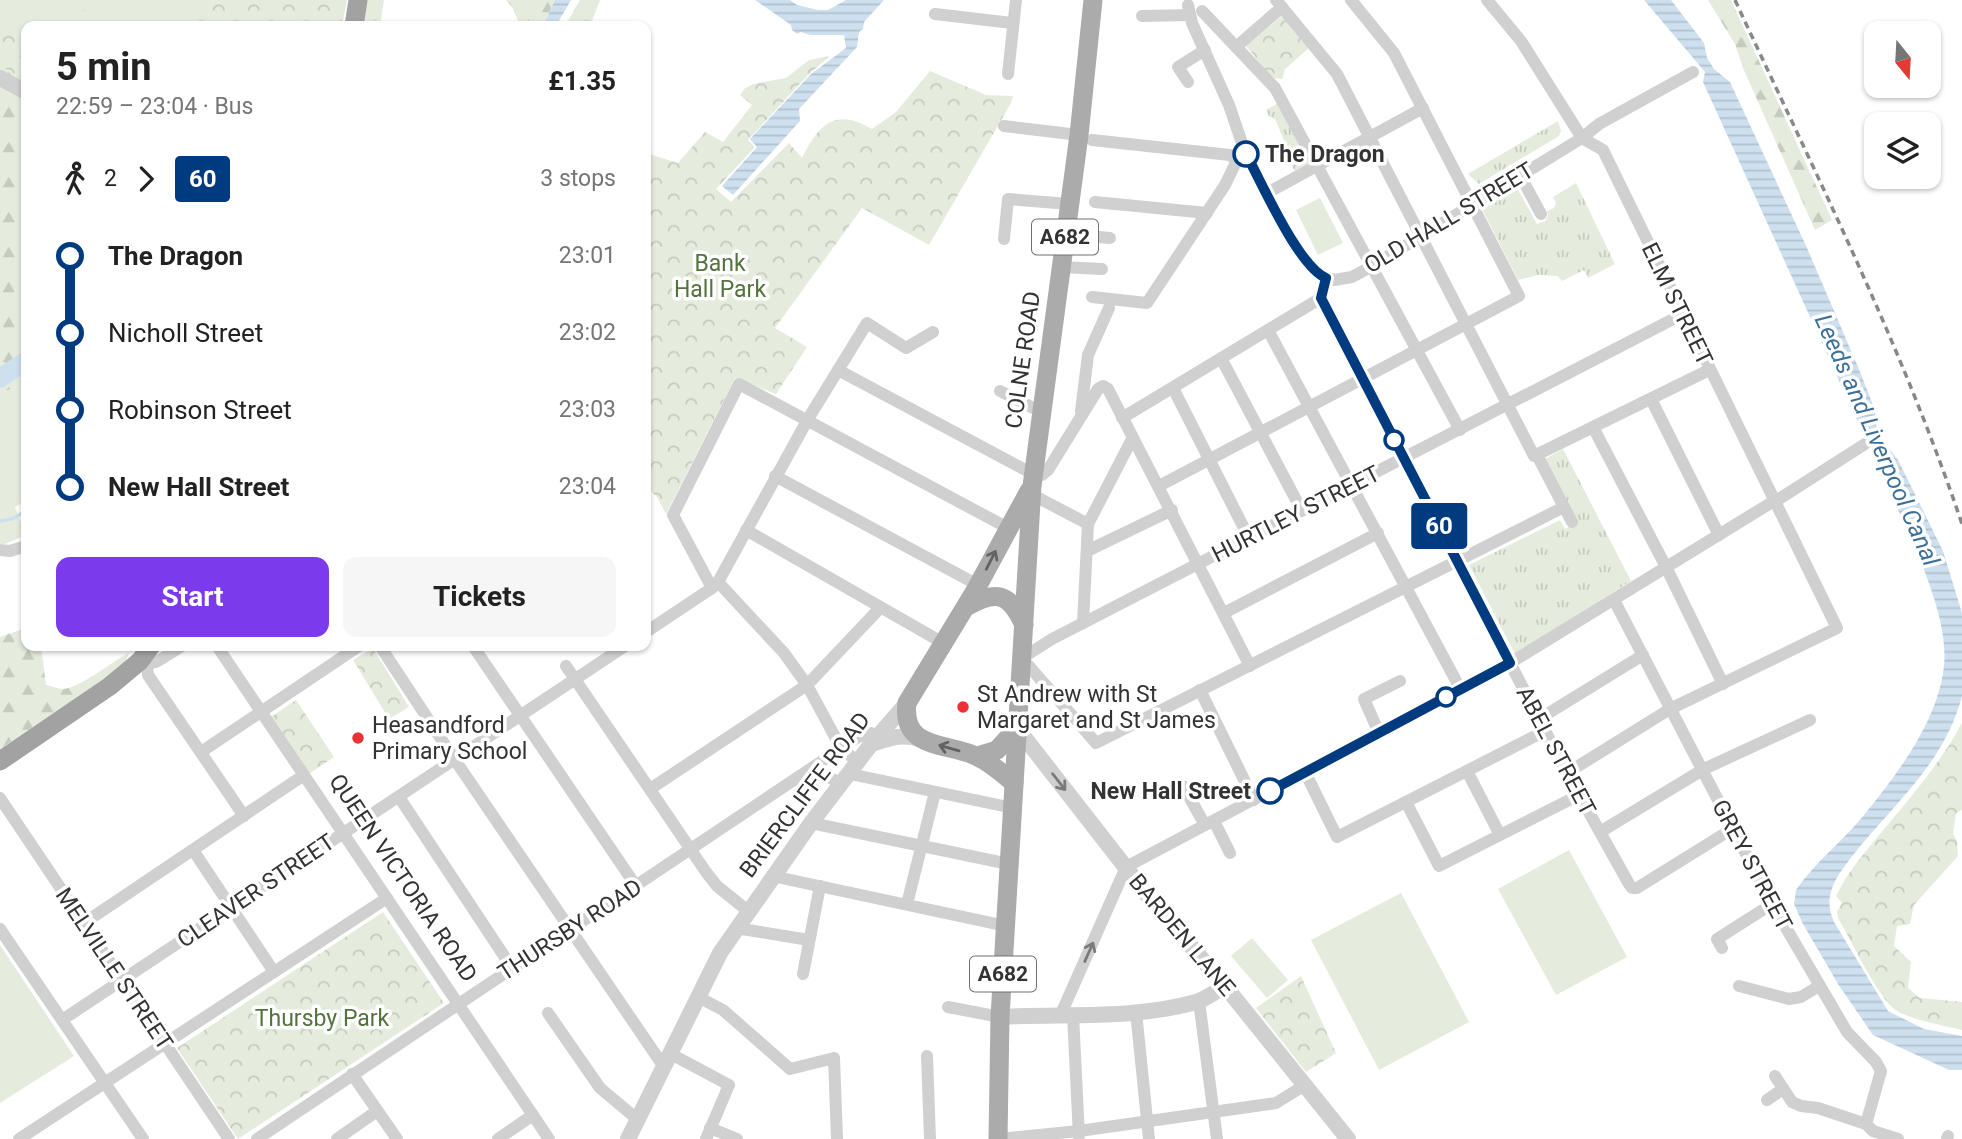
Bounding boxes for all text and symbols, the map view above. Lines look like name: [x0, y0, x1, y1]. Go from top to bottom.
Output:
north arrow: [1864, 21, 1941, 98]
map controls: [1864, 21, 1941, 189]
text: 5 min: [56, 45, 152, 89]
text: £1.35: [548, 66, 616, 96]
text: 22:59 – 23:04 · Bus: [56, 93, 253, 120]
button: layers: [1864, 112, 1941, 189]
marker: The Dragon: [1233, 141, 1259, 167]
place label: The Dragon: [1265, 141, 1385, 168]
street label: OLD HALL STREET: [1359, 157, 1539, 279]
icon: walk: [56, 160, 94, 198]
icon: forward: [127, 160, 165, 198]
text: 2: [104, 165, 117, 192]
text: 60: [189, 165, 216, 193]
text: 3 stops: [540, 165, 616, 192]
road number: A682: [1032, 219, 1098, 254]
street label: ELM STREET: [1636, 238, 1718, 370]
text: The Dragon: [108, 241, 243, 271]
text: 23:01: [559, 242, 616, 269]
park label: Bank Hall Park: [674, 250, 766, 303]
street label: COLNE ROAD: [1000, 290, 1046, 430]
water label: Leeds and Liverpool Canal: [1809, 310, 1945, 570]
text: Nicholl Street: [108, 318, 263, 348]
text: 23:02: [559, 319, 616, 346]
text: Robinson Street: [108, 395, 292, 425]
text: 23:03: [559, 396, 616, 423]
unlabelled marker: [1384, 430, 1404, 450]
street label: HURTLEY STREET: [1207, 460, 1385, 568]
text: New Hall Street: [108, 472, 289, 502]
text: 23:04: [559, 473, 616, 500]
line badge: 60: [1408, 503, 1470, 549]
text: 60: [1425, 512, 1453, 540]
one-way arrow: [985, 550, 999, 571]
button: Start: [56, 557, 329, 637]
button: Tickets: [343, 557, 616, 637]
place label: St Andrew with St Margaret and St James: [977, 681, 1216, 734]
street label: ABEL STREET: [1511, 682, 1601, 820]
unlabelled marker: [1436, 687, 1456, 707]
marker: St Andrew with St Margaret and St James: [955, 699, 971, 715]
street label: BRIERCLIFFE ROAD: [734, 707, 876, 883]
place label: Heasandford Primary School: [372, 712, 527, 765]
marker: Heasandford Primary School: [350, 730, 366, 746]
one-way arrow: [938, 740, 960, 753]
street label: QUEEN VICTORIA ROAD: [323, 769, 483, 987]
one-way arrow: [1052, 772, 1067, 791]
place label: New Hall Street: [1091, 778, 1251, 805]
marker: New Hall Street: [1257, 778, 1283, 804]
street label: GREY STREET: [1706, 795, 1798, 935]
street label: CLEAVER STREET: [172, 828, 340, 954]
street label: BARDEN LANE: [1123, 869, 1241, 1001]
street label: THURSBY ROAD: [493, 873, 647, 987]
street label: MELVILLE STREET: [50, 883, 178, 1055]
one-way arrow: [1083, 942, 1096, 963]
road number: A682: [970, 956, 1036, 992]
park label: Thursby Park: [255, 1005, 390, 1032]

